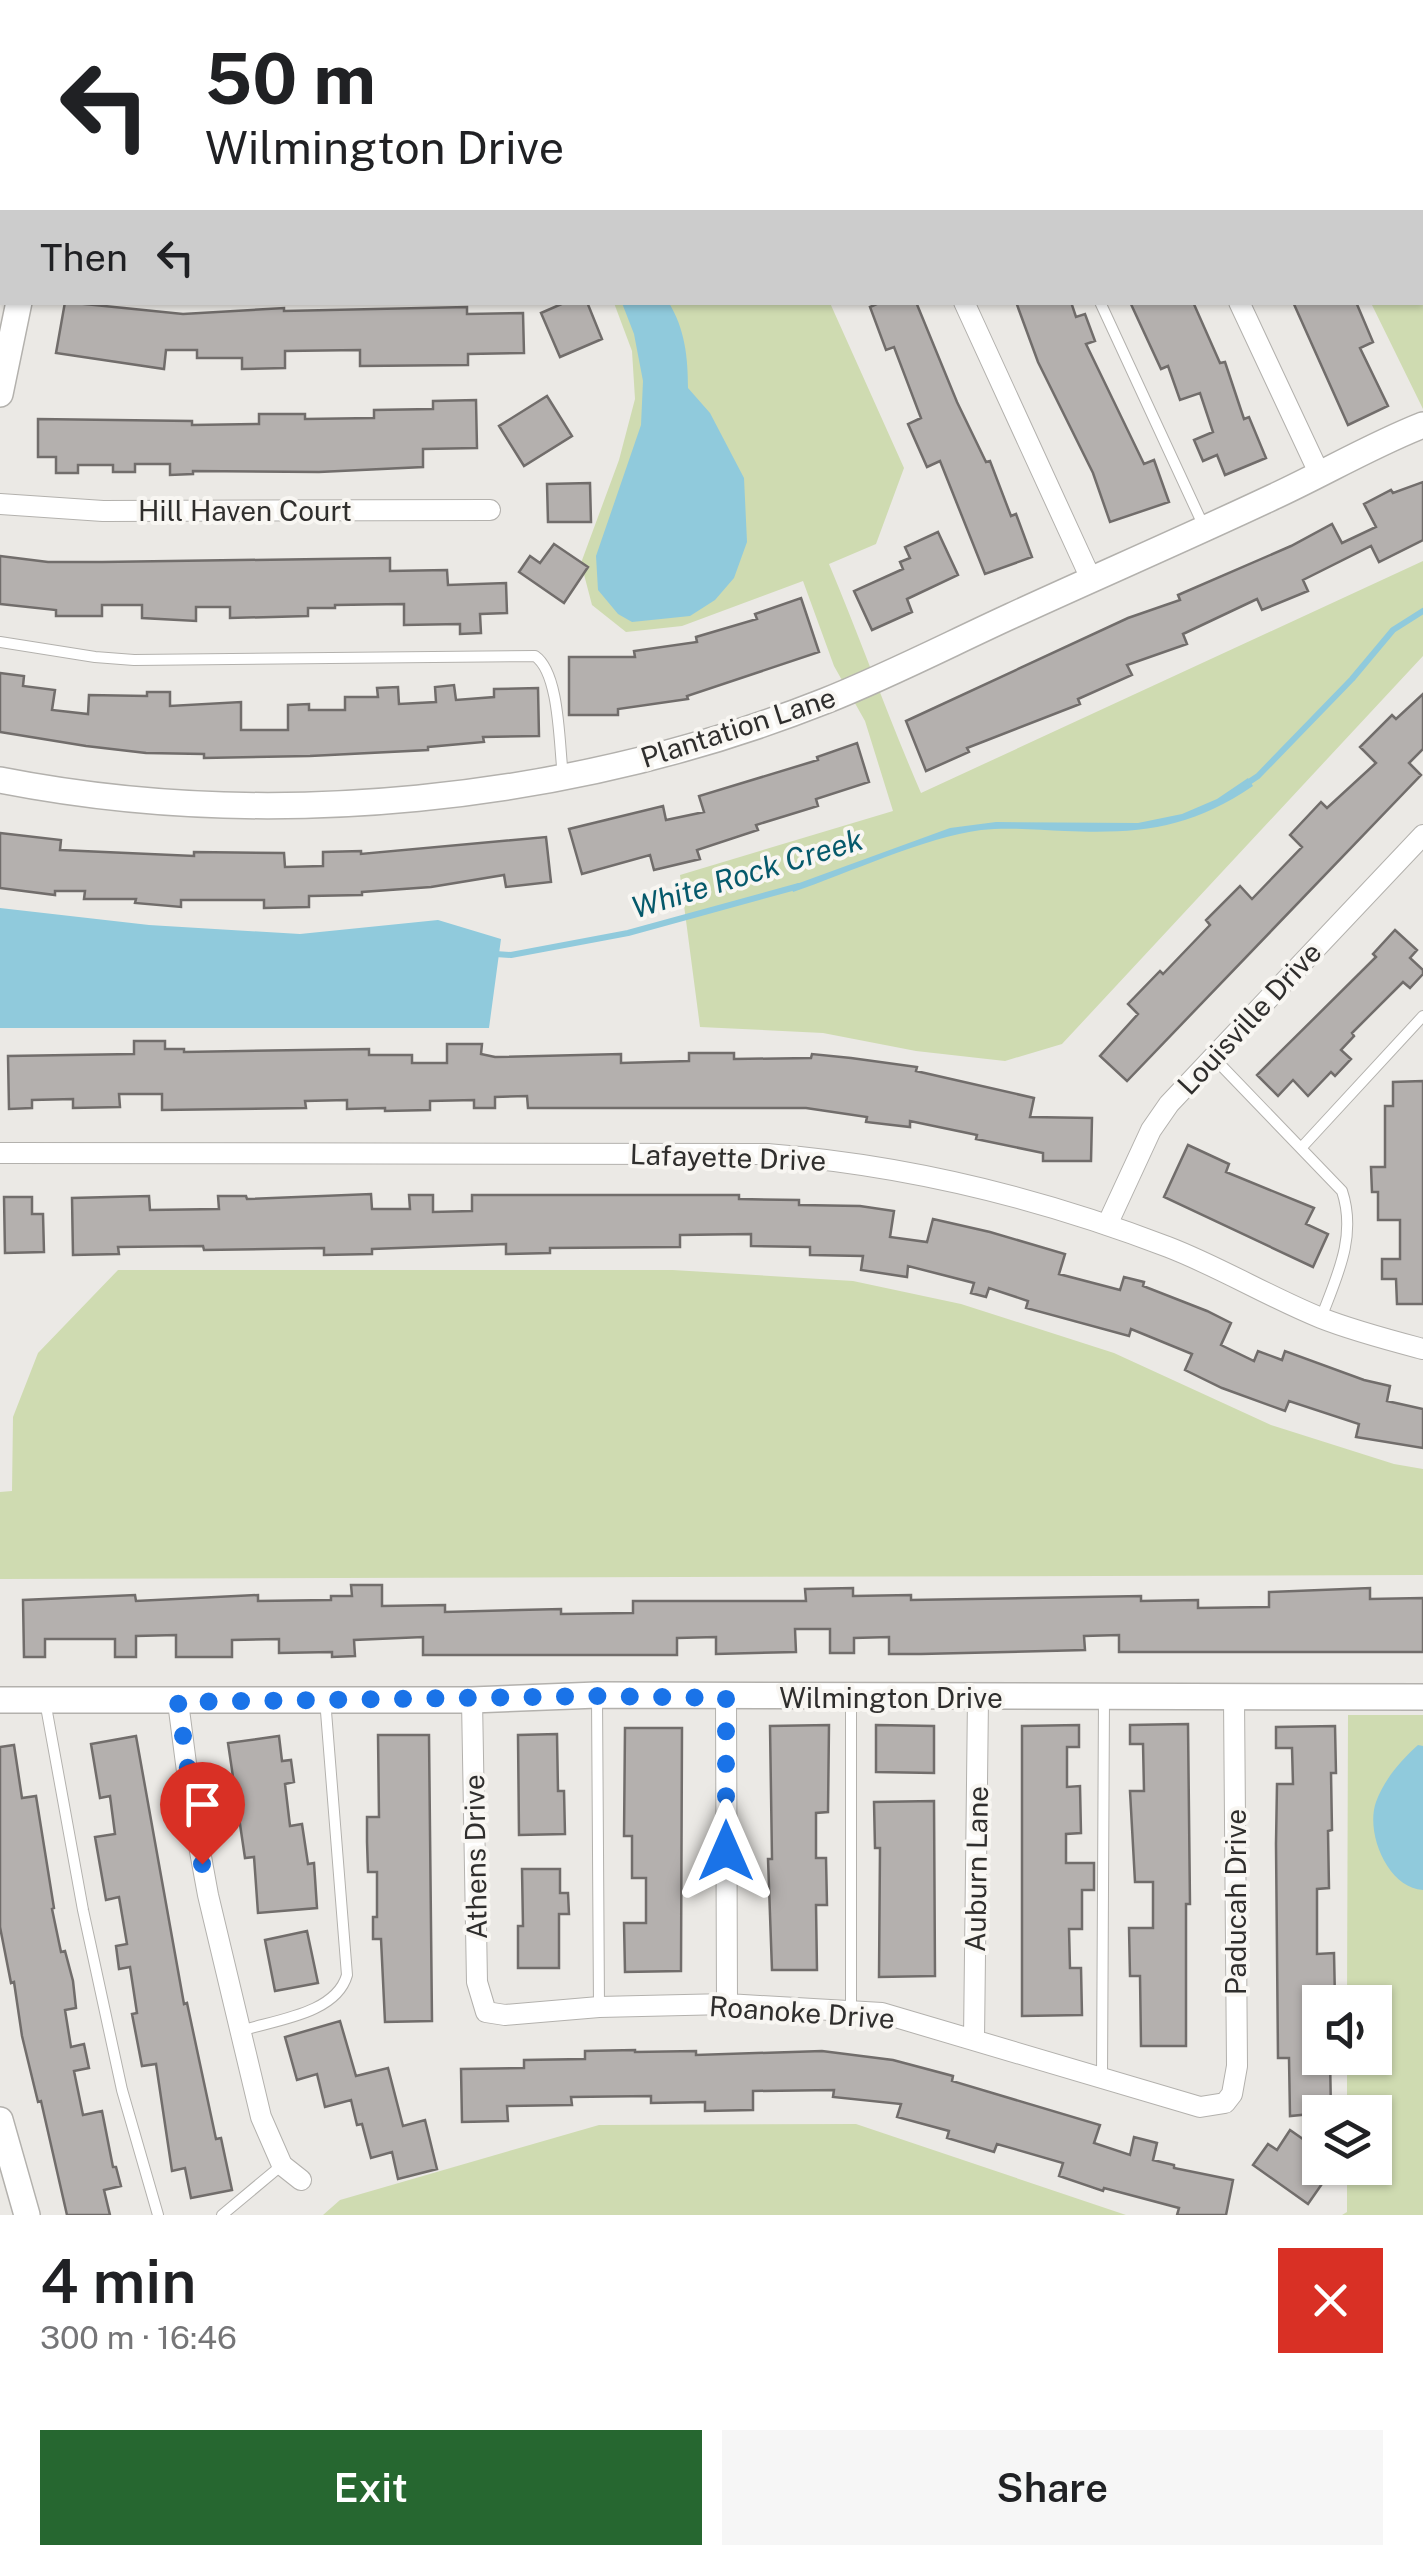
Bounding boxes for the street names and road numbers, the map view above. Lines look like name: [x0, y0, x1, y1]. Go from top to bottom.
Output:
street label: Hill Haven Court: [138, 494, 352, 527]
street label: Plantation Lane: [637, 680, 839, 774]
street label: Louisville Drive: [1170, 935, 1328, 1101]
street label: Lafayette Drive: [629, 1137, 827, 1177]
street label: Wilmington Drive: [779, 1681, 1003, 1714]
street label: Athens Drive: [457, 1774, 493, 1940]
street label: Auburn Lane: [958, 1786, 994, 1952]
street label: Paducah Drive: [1219, 1809, 1252, 1995]
street label: Roanoke Drive: [708, 1989, 896, 2035]

